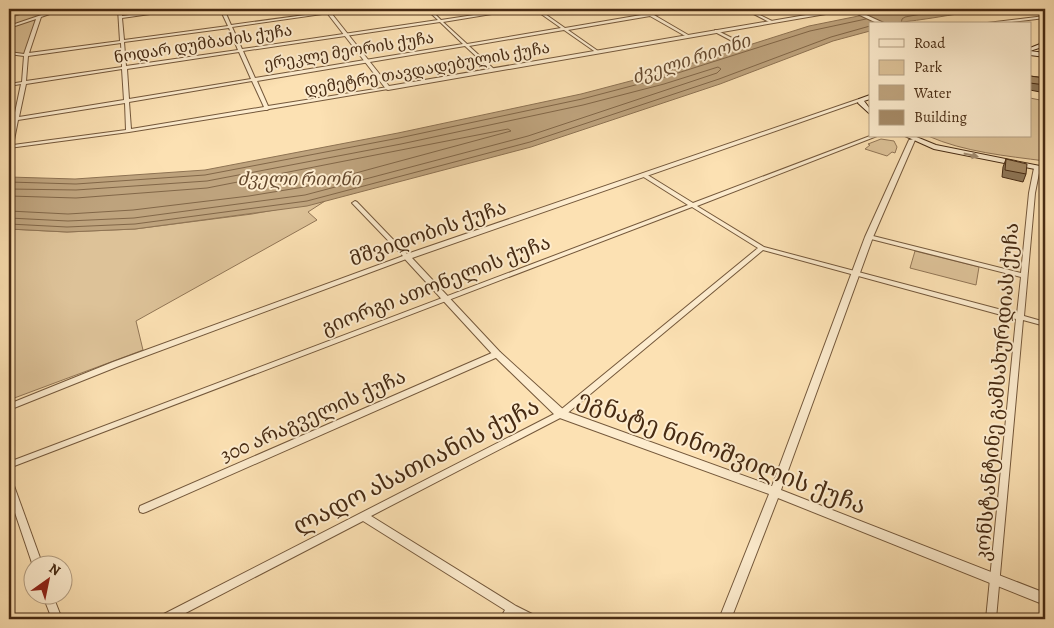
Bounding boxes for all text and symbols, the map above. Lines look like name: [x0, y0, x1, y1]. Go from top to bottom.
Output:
street label: ნოდარ დუმბაძის ქუჩა: [112, 19, 294, 69]
legend: [869, 22, 1032, 138]
street label: ერეკლე მეორის ქუჩა: [263, 27, 435, 75]
water label: ძველი რიონი: [629, 28, 755, 89]
text: Road: [914, 33, 946, 53]
street label: დემეტრე თავდადებულის ქუჩა: [303, 37, 551, 101]
text: Park: [914, 57, 943, 77]
text: Water: [913, 83, 951, 103]
text: Building: [914, 107, 967, 127]
one-way arrow: [963, 151, 978, 159]
water label: ძველი რიონი: [237, 167, 362, 191]
street label: მშვიდობის ქუჩა: [346, 193, 510, 273]
street label: კონსტანტინე გამსახურდიას ქუჩა: [969, 222, 1025, 562]
street label: გიორგი ათონელის ქუჩა: [318, 229, 554, 341]
street label: 300 არაგველის ქუჩა: [216, 363, 410, 469]
street label: ეგნატე ნინოშვილის ქუჩა: [573, 382, 871, 522]
street label: ლადო ასათიანის ქუჩა: [287, 390, 545, 542]
north arrow: [22, 556, 72, 606]
text: N: [45, 559, 64, 580]

